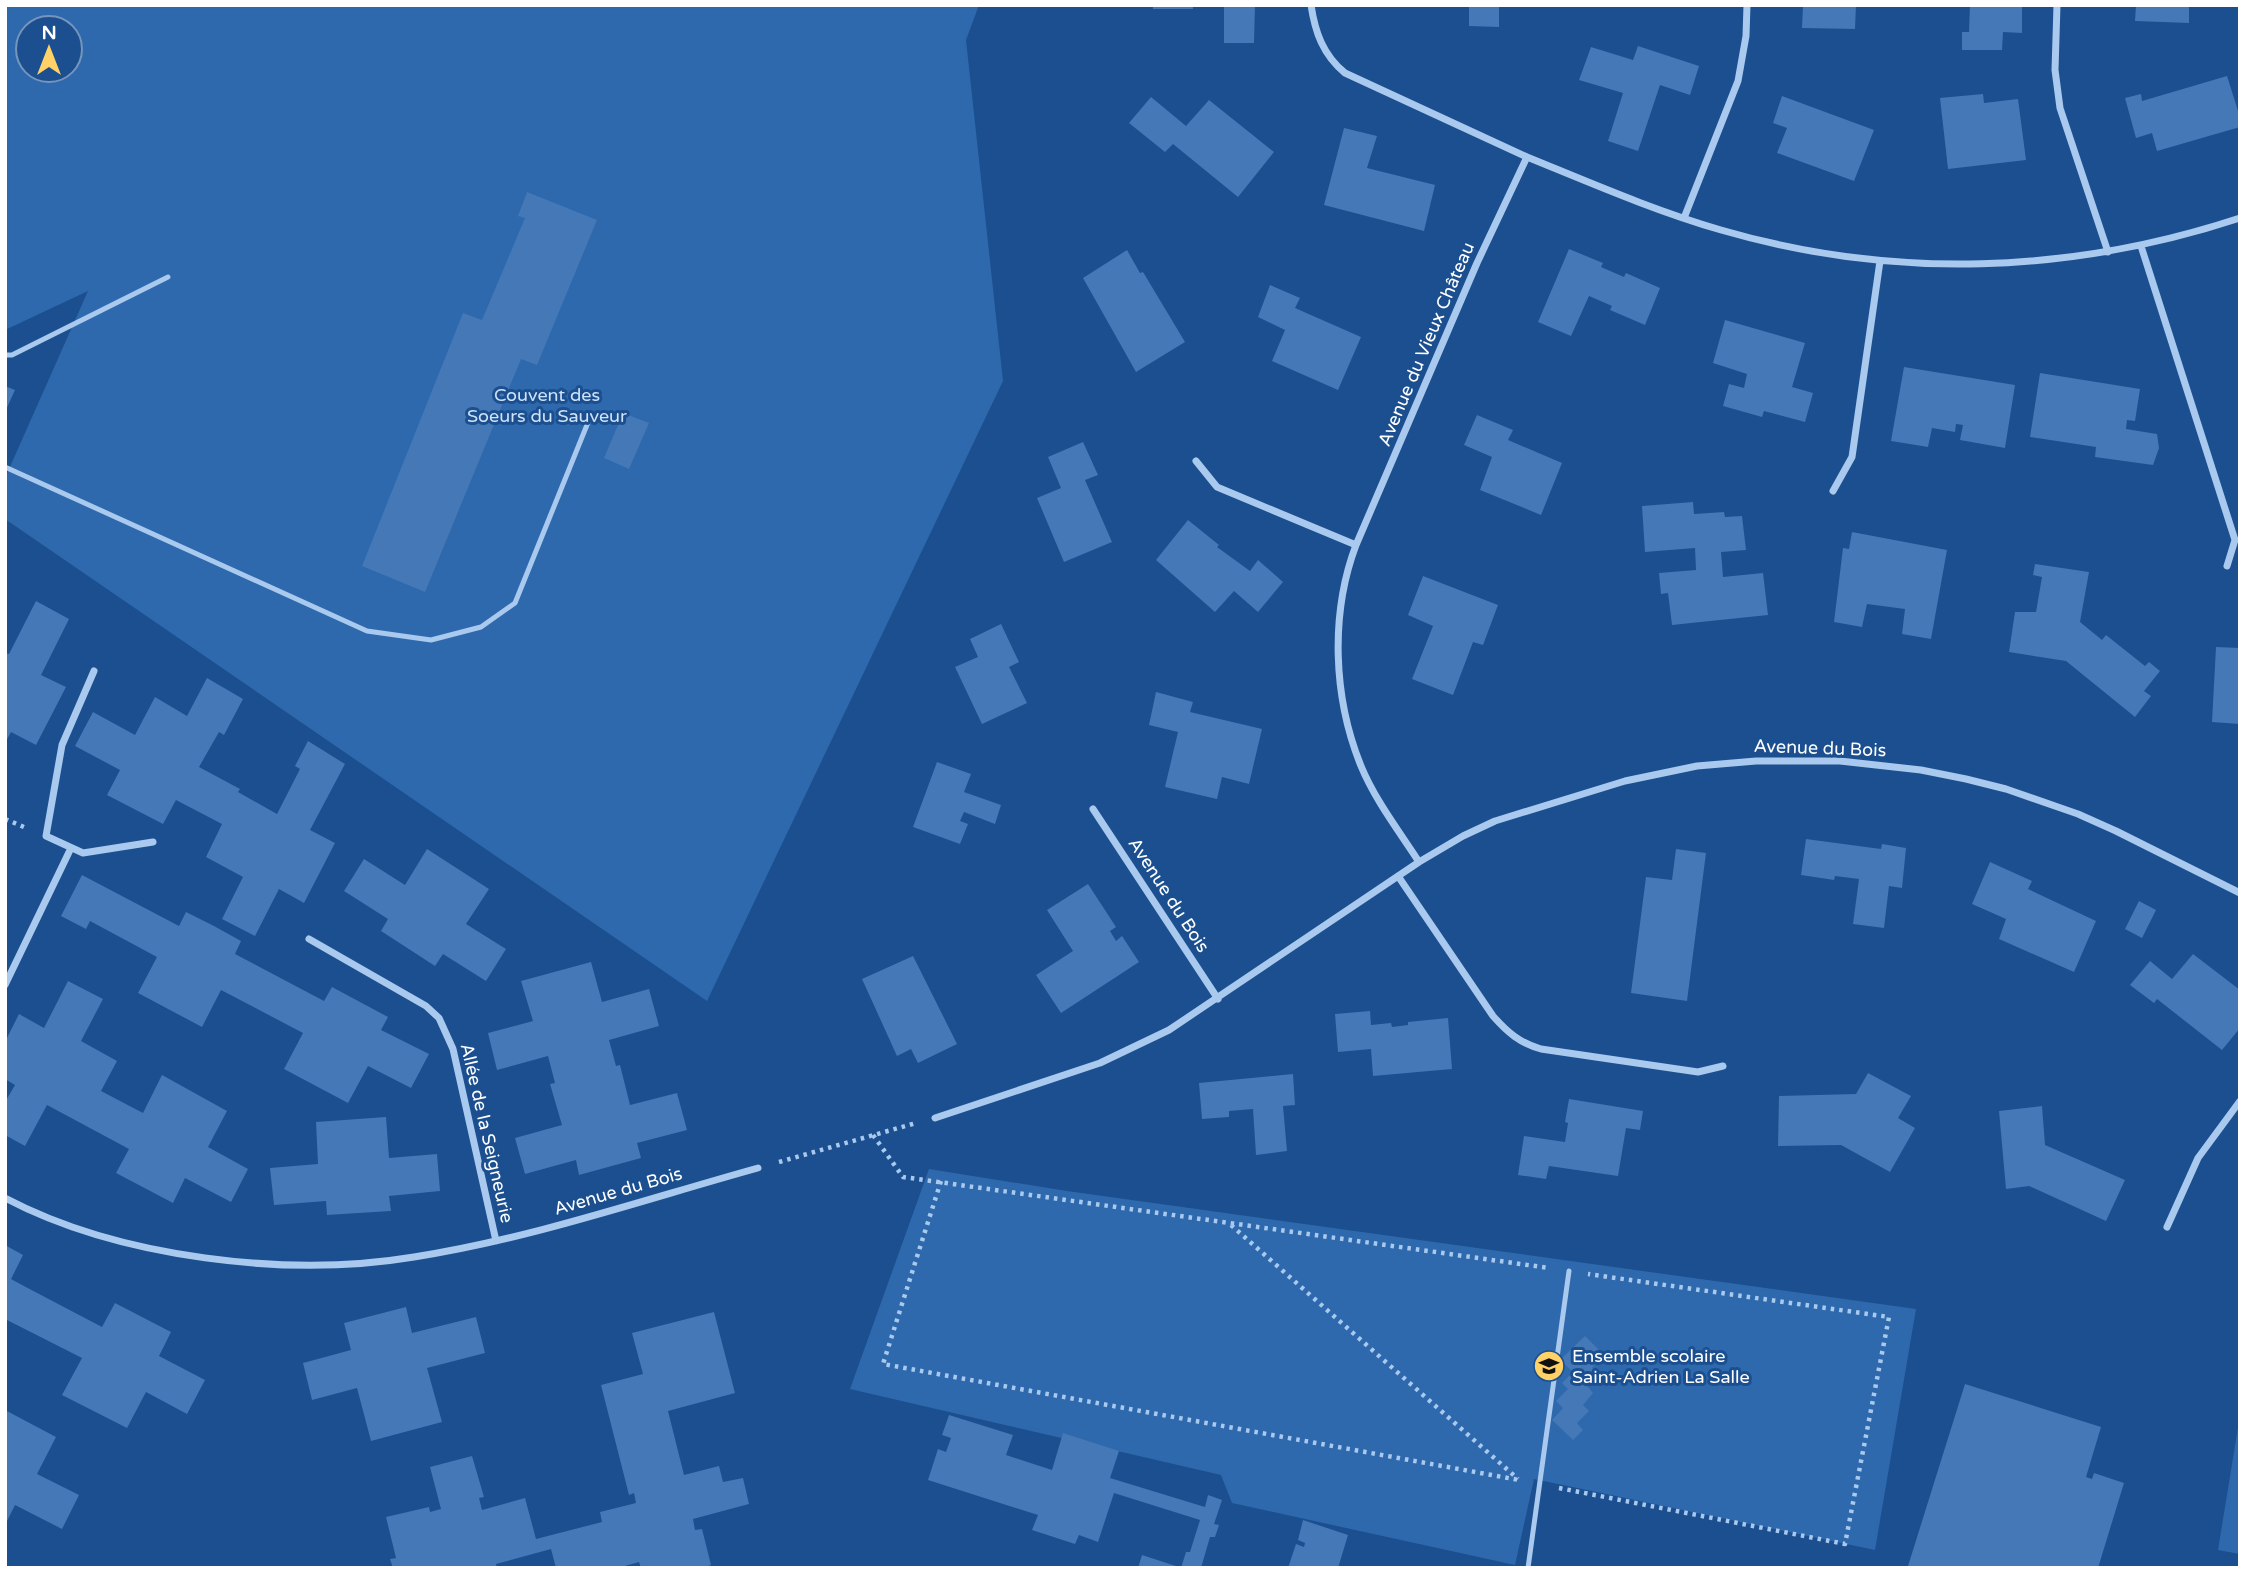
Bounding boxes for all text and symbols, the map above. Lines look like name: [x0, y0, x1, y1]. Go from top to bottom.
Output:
north arrow: [14, 14, 84, 84]
text: N: [41, 22, 57, 44]
street label: Avenue du Vieux Château: [1373, 239, 1479, 449]
park label: Couvent des Soeurs du Sauveur: [467, 384, 627, 427]
street label: Avenue du Bois: [1753, 735, 1887, 761]
street label: Avenue du Bois: [1124, 833, 1214, 957]
street label: Allée de la Seigneurie: [456, 1041, 518, 1225]
street label: Avenue du Bois: [551, 1162, 685, 1220]
place label: Ensemble scolaire Saint-Adrien La Salle: [1572, 1345, 1750, 1388]
school or university icon: Ensemble scolaire Saint-Adrien La Salle: [1532, 1349, 1566, 1383]

